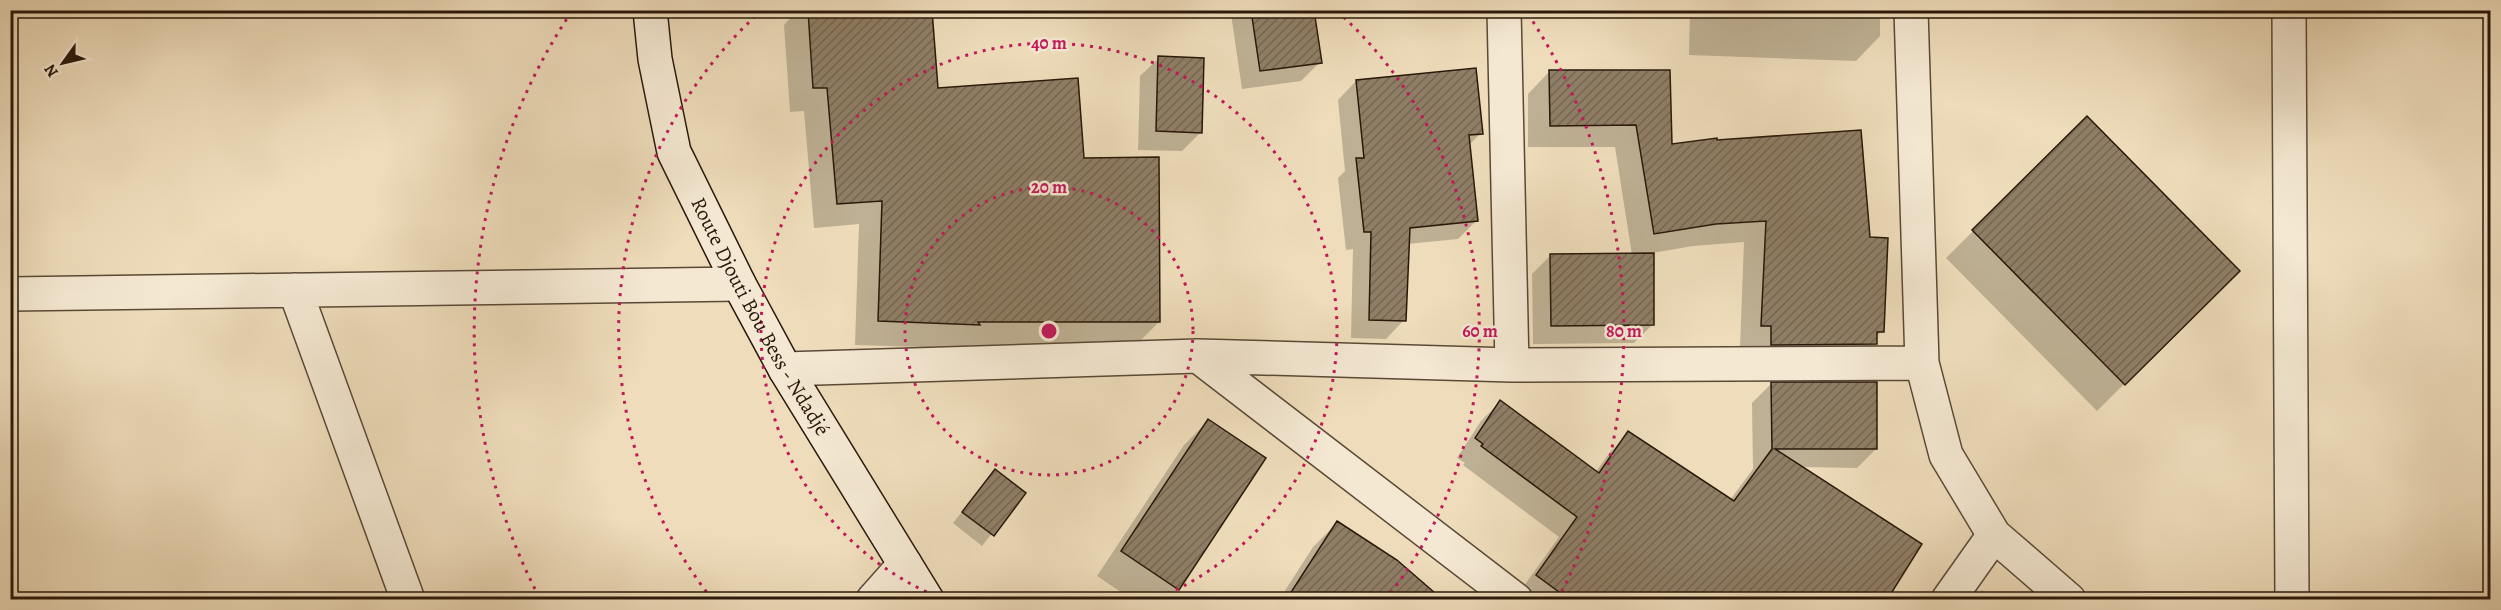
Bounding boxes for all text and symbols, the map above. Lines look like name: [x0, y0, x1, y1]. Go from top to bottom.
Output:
text: 40 m: [1031, 31, 1067, 55]
north arrow: [33, 33, 93, 93]
text: N: [39, 60, 64, 82]
text: 20 m: [1031, 175, 1067, 199]
street label: Route Djouti Bou Bess - Ndadjé: [684, 192, 837, 441]
text: 60 m: [1462, 319, 1498, 343]
text: 80 m: [1606, 319, 1642, 343]
centre of rings: [1039, 321, 1059, 341]

